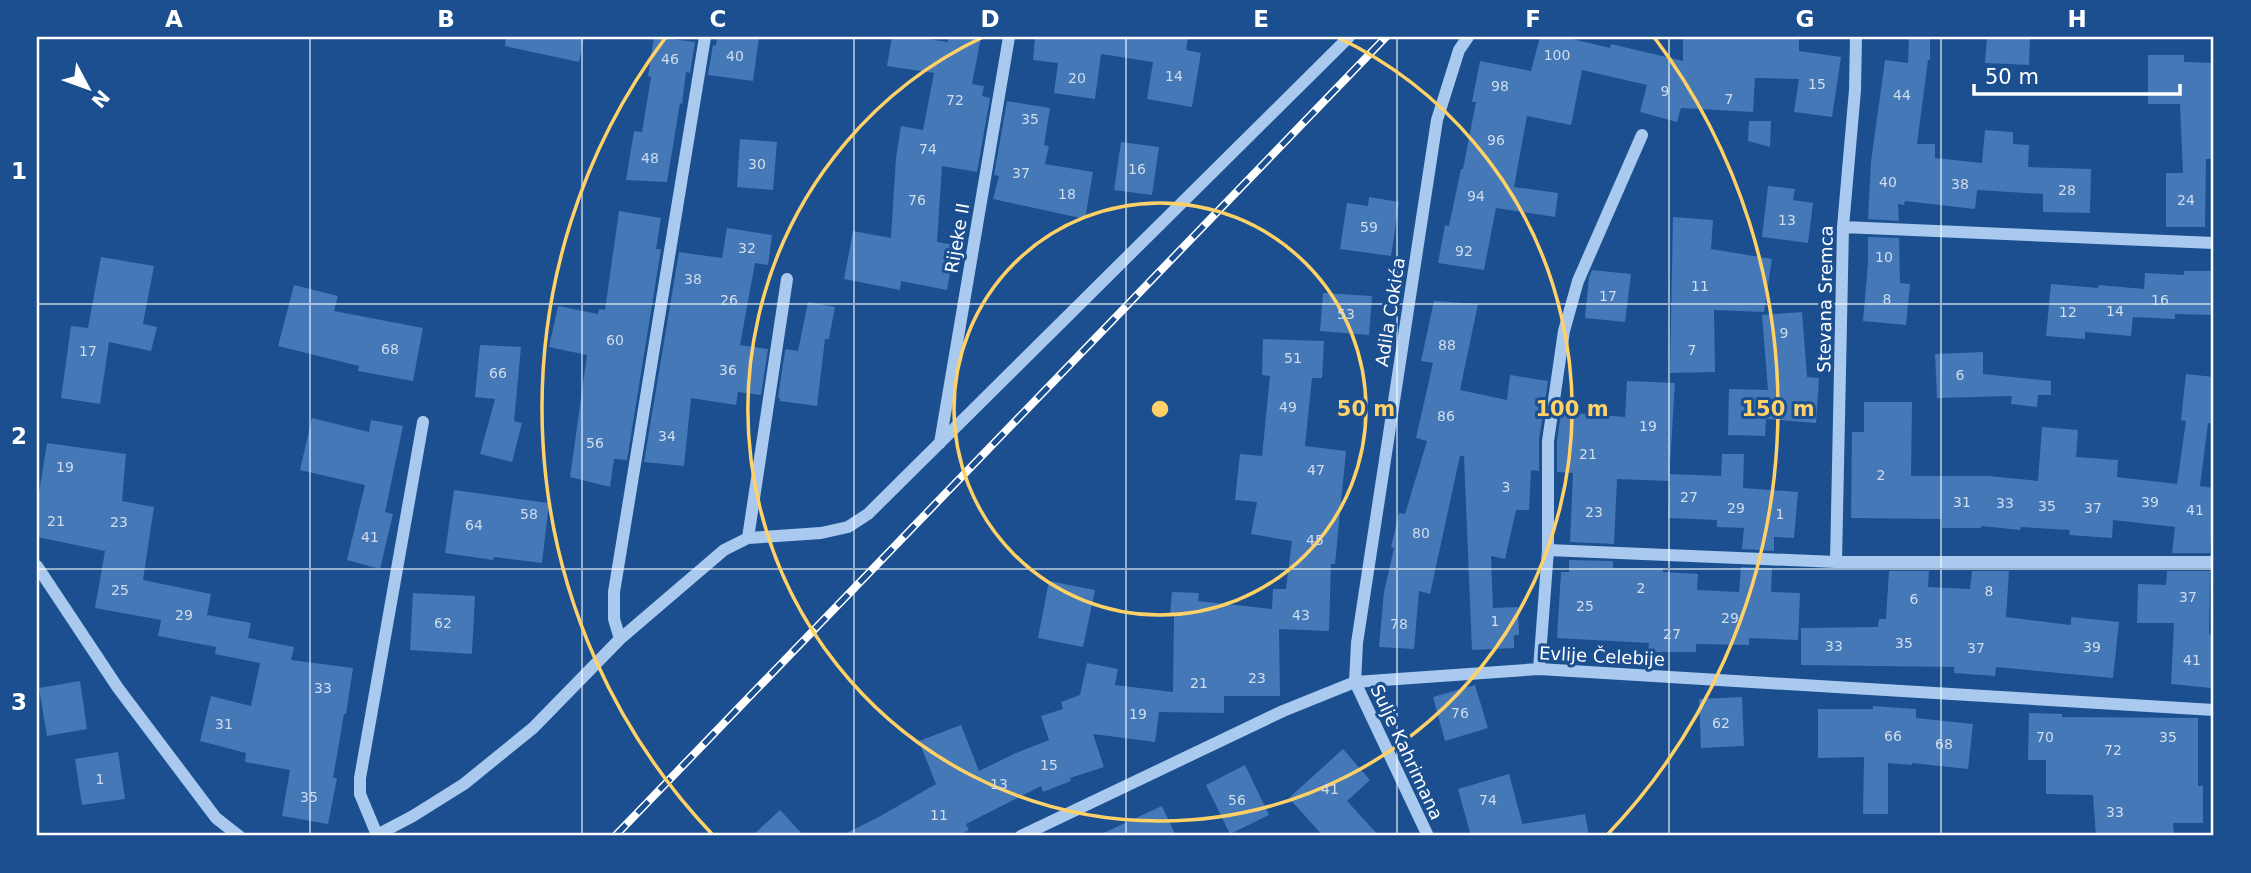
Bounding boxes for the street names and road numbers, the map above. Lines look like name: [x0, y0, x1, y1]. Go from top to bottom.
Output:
street label: Rijeke II: [941, 201, 973, 275]
street label: Stevana Sremca: [1813, 225, 1837, 373]
street label: Adila Cokića: [1371, 256, 1409, 368]
street label: Evlije Čelebije: [1539, 642, 1665, 670]
street label: Sulje Kahrimana: [1366, 681, 1448, 823]

